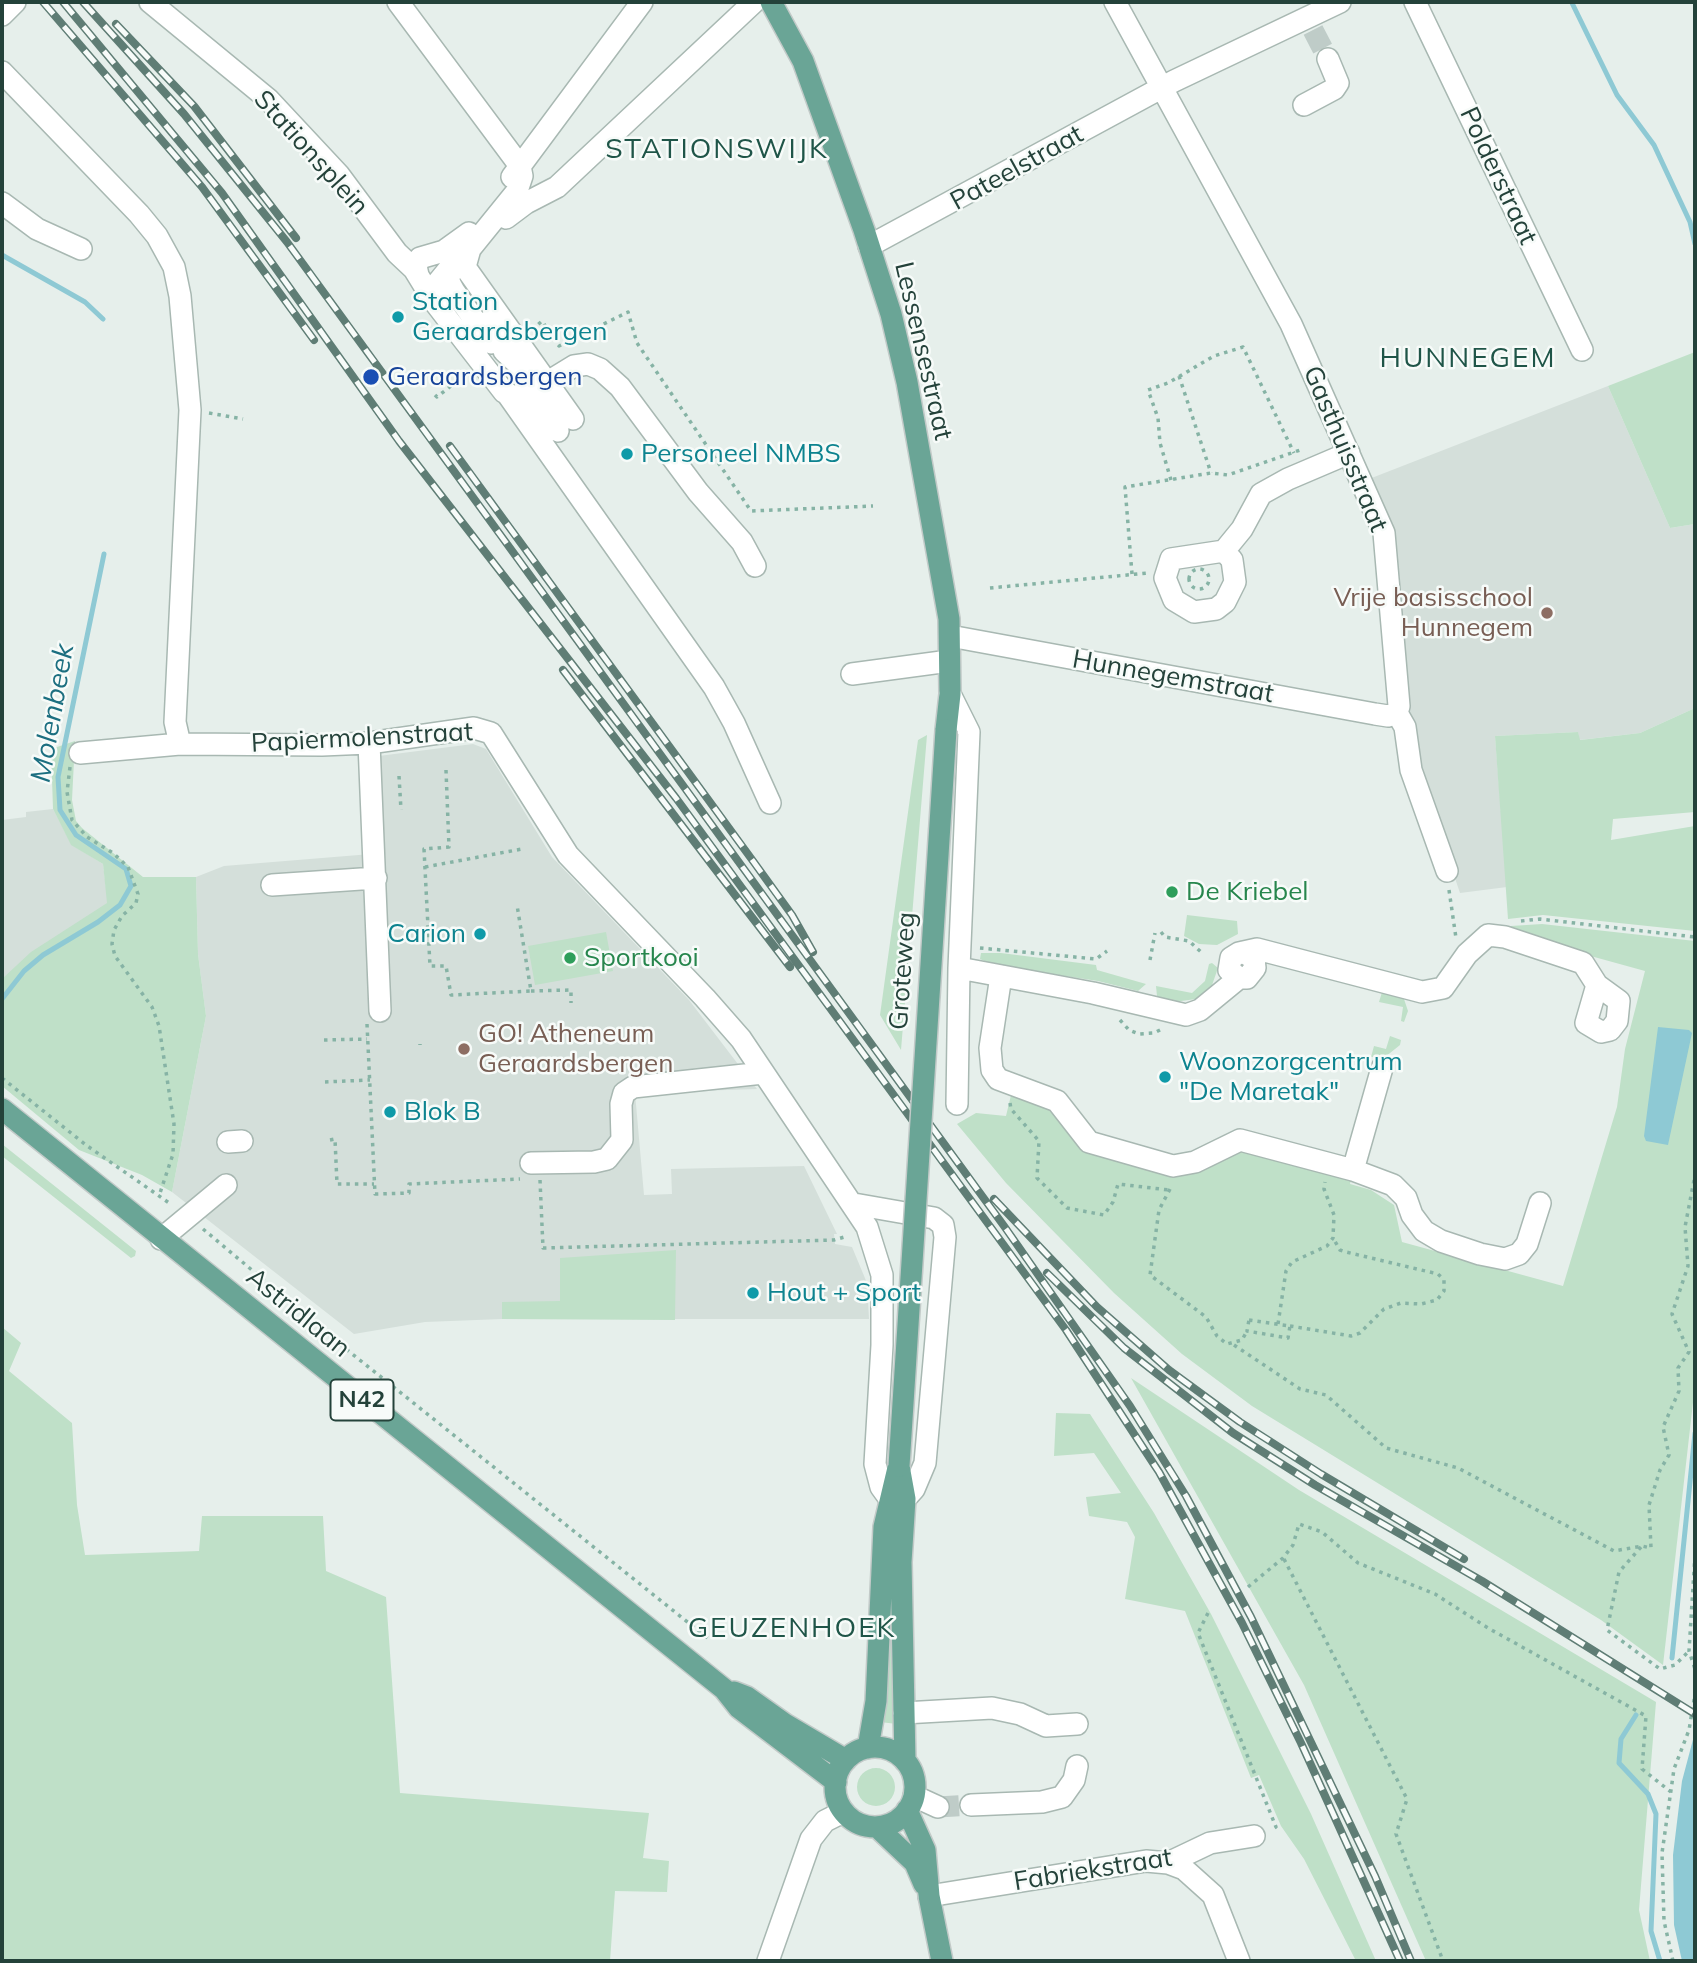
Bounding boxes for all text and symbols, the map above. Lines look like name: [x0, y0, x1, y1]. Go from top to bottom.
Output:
street label: Stationsplein: [247, 84, 375, 222]
street label: Polderstraat: [1453, 102, 1543, 250]
street label: Pateelstraat: [945, 119, 1089, 217]
district label: STATIONSWIJK: [607, 133, 827, 167]
street label: Lessensestraat: [887, 259, 959, 443]
place label: Station Geraardsbergen: [412, 286, 607, 348]
marker: Station Geraardsbergen: [390, 309, 406, 325]
district label: HUNNEGEM: [1380, 342, 1556, 376]
place label: Geraardsbergen: [387, 361, 582, 393]
street label: Gasthuisstraat: [1296, 361, 1394, 537]
marker: Geraardsbergen: [361, 367, 381, 387]
place label: Personeel NMBS: [641, 438, 841, 470]
marker: Personeel NMBS: [619, 446, 635, 462]
place label: Vrije basisschool Hunnegem: [1334, 582, 1533, 644]
marker: Vrije basisschool Hunnegem: [1539, 605, 1555, 621]
water label: Molenbeek: [24, 641, 82, 785]
street label: Hunnegemstraat: [1070, 644, 1276, 710]
street label: Papiermolenstraat: [250, 717, 474, 759]
place label: De Kriebel: [1186, 876, 1309, 908]
marker: De Kriebel: [1164, 884, 1180, 900]
street label: Groteweg: [883, 911, 923, 1031]
place label: Carion: [387, 918, 466, 950]
marker: Carion: [472, 926, 488, 942]
place label: Sportkooi: [584, 942, 699, 974]
marker: Sportkooi: [562, 950, 578, 966]
place label: GO! Atheneum Geraardsbergen: [478, 1018, 673, 1080]
marker: GO! Atheneum Geraardsbergen: [456, 1041, 472, 1057]
place label: Woonzorgcentrum "De Maretak": [1179, 1046, 1403, 1108]
marker: Woonzorgcentrum "De Maretak": [1157, 1069, 1173, 1085]
place label: Blok B: [404, 1096, 481, 1128]
marker: Blok B: [382, 1104, 398, 1120]
street label: Astridlaan: [240, 1262, 356, 1364]
place label: Hout + Sport: [767, 1277, 921, 1309]
marker: Hout + Sport: [745, 1285, 761, 1301]
road number: N42: [330, 1380, 394, 1420]
district label: GEUZENHOEK: [689, 1612, 895, 1646]
street label: Fabriekstraat: [1012, 1842, 1174, 1898]

